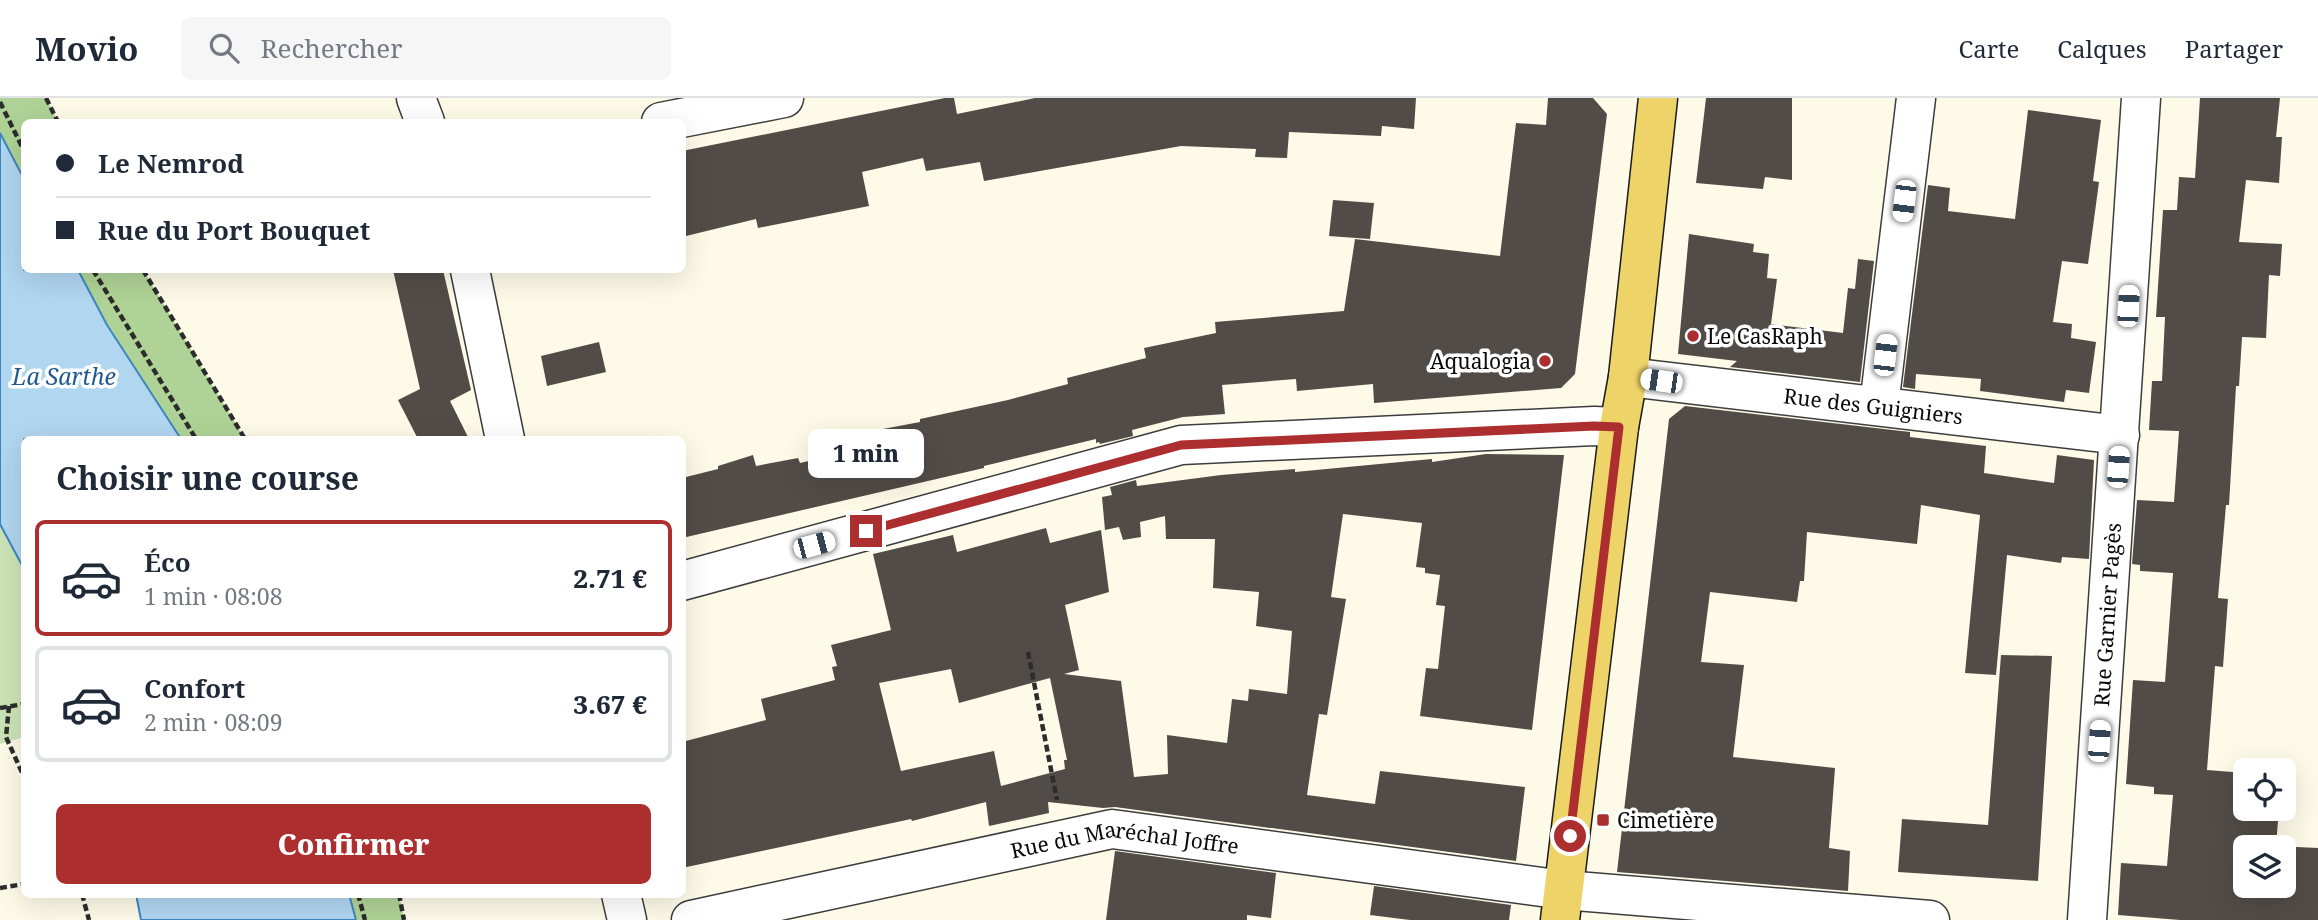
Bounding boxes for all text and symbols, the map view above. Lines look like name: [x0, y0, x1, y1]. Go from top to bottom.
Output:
search box: [181, 17, 671, 80]
text: Movio: [35, 26, 139, 71]
icon: search: [205, 29, 243, 67]
text: Rechercher: [261, 30, 402, 66]
text: Carte: [1959, 32, 2019, 65]
text: Calques: [2057, 32, 2147, 65]
text: Partager: [2185, 32, 2283, 65]
text: Le Nemrod: [98, 145, 244, 181]
car: [1892, 179, 1917, 223]
text: Rue du Port Bouquet: [98, 212, 370, 248]
car: [2117, 284, 2140, 328]
place label: Le CasRaph: [1707, 322, 1823, 350]
marker: Le CasRaph: [1685, 328, 1701, 344]
car: [1873, 333, 1898, 377]
place label: Aqualogia: [1430, 347, 1531, 375]
marker: Aqualogia: [1537, 353, 1553, 369]
water label: La Sarthe: [11, 360, 116, 392]
car: [1639, 368, 1684, 394]
street label: Rue des Guigniers: [1782, 381, 1964, 430]
callout: 1 min: [808, 430, 924, 478]
text: 1 min: [833, 437, 899, 469]
car: [2107, 445, 2130, 489]
text: Choisir une course: [56, 456, 359, 499]
route end: [850, 515, 882, 547]
street label: Rue Garnier Pagès: [2087, 522, 2127, 707]
car: [791, 529, 838, 561]
text: Éco: [144, 544, 191, 580]
icon: car: [60, 547, 123, 610]
text: 2.71 €: [573, 560, 647, 596]
text: 1 min · 08:08: [144, 580, 282, 612]
text: Confort: [144, 670, 245, 706]
icon: car: [60, 673, 123, 736]
text: 3.67 €: [573, 686, 647, 722]
text: 2 min · 08:09: [144, 706, 282, 738]
car: [2088, 719, 2111, 763]
map controls: [2233, 758, 2296, 898]
button: locate: [2233, 758, 2296, 821]
button: Confirmer: [56, 804, 651, 884]
place label: Cimetière: [1617, 806, 1714, 834]
marker: Cimetière: [1595, 812, 1611, 828]
street label: Rue du Maréchal Joffre: [1008, 815, 1241, 865]
route start: [1554, 820, 1586, 852]
button: layers: [2233, 835, 2296, 898]

